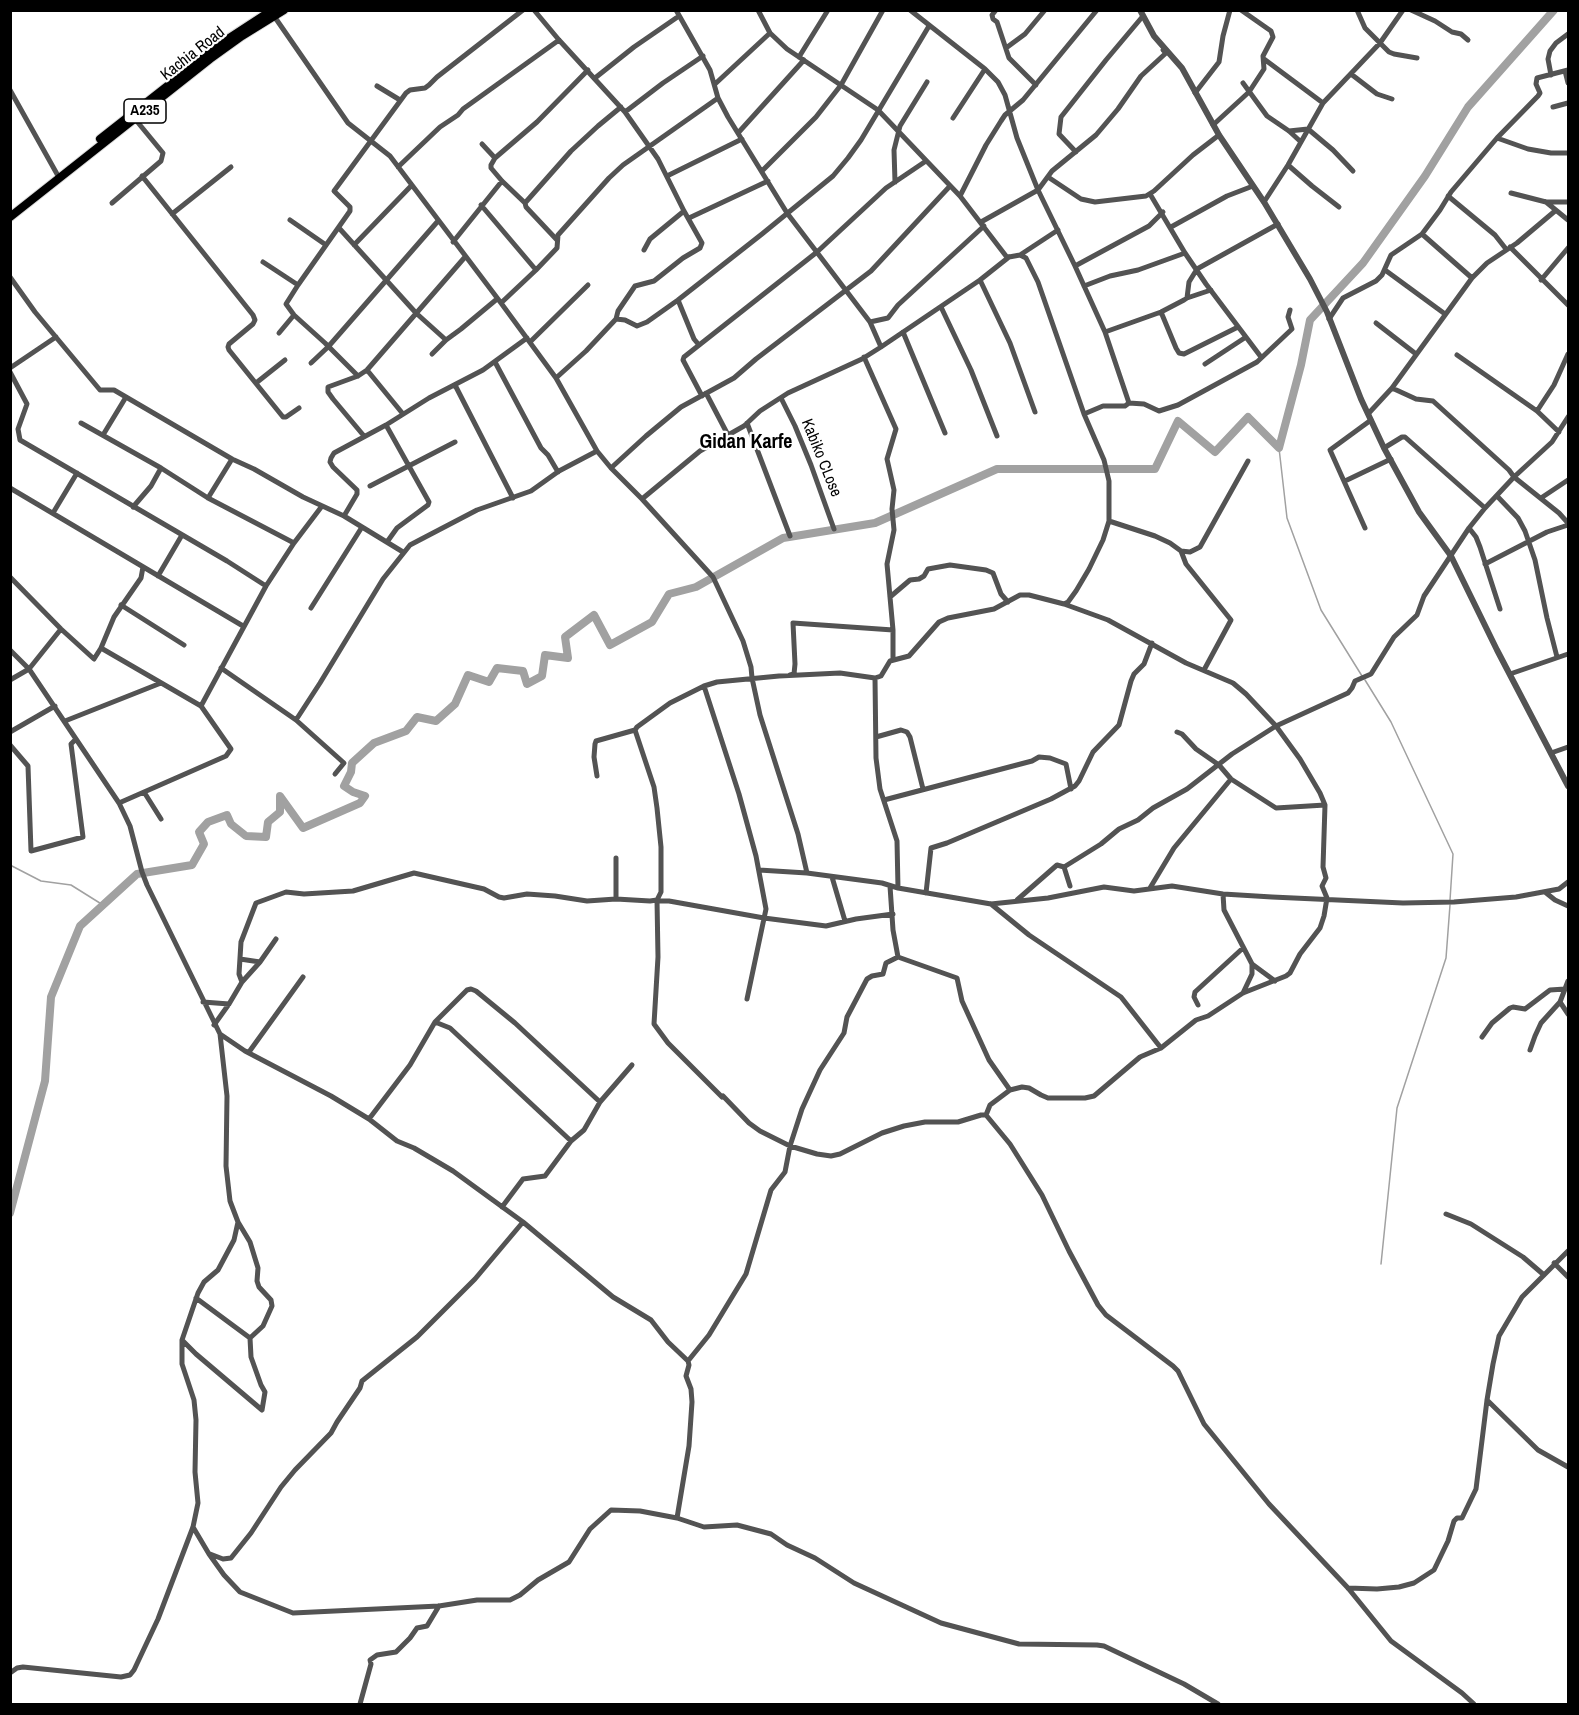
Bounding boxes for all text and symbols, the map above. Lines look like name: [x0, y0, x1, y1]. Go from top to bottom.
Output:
street label: Kachia Road: [157, 23, 229, 85]
road number: A235: [124, 99, 166, 123]
street label: Kabiko CLose: [797, 416, 845, 500]
district label: Gidan Karfe: [700, 431, 792, 455]

